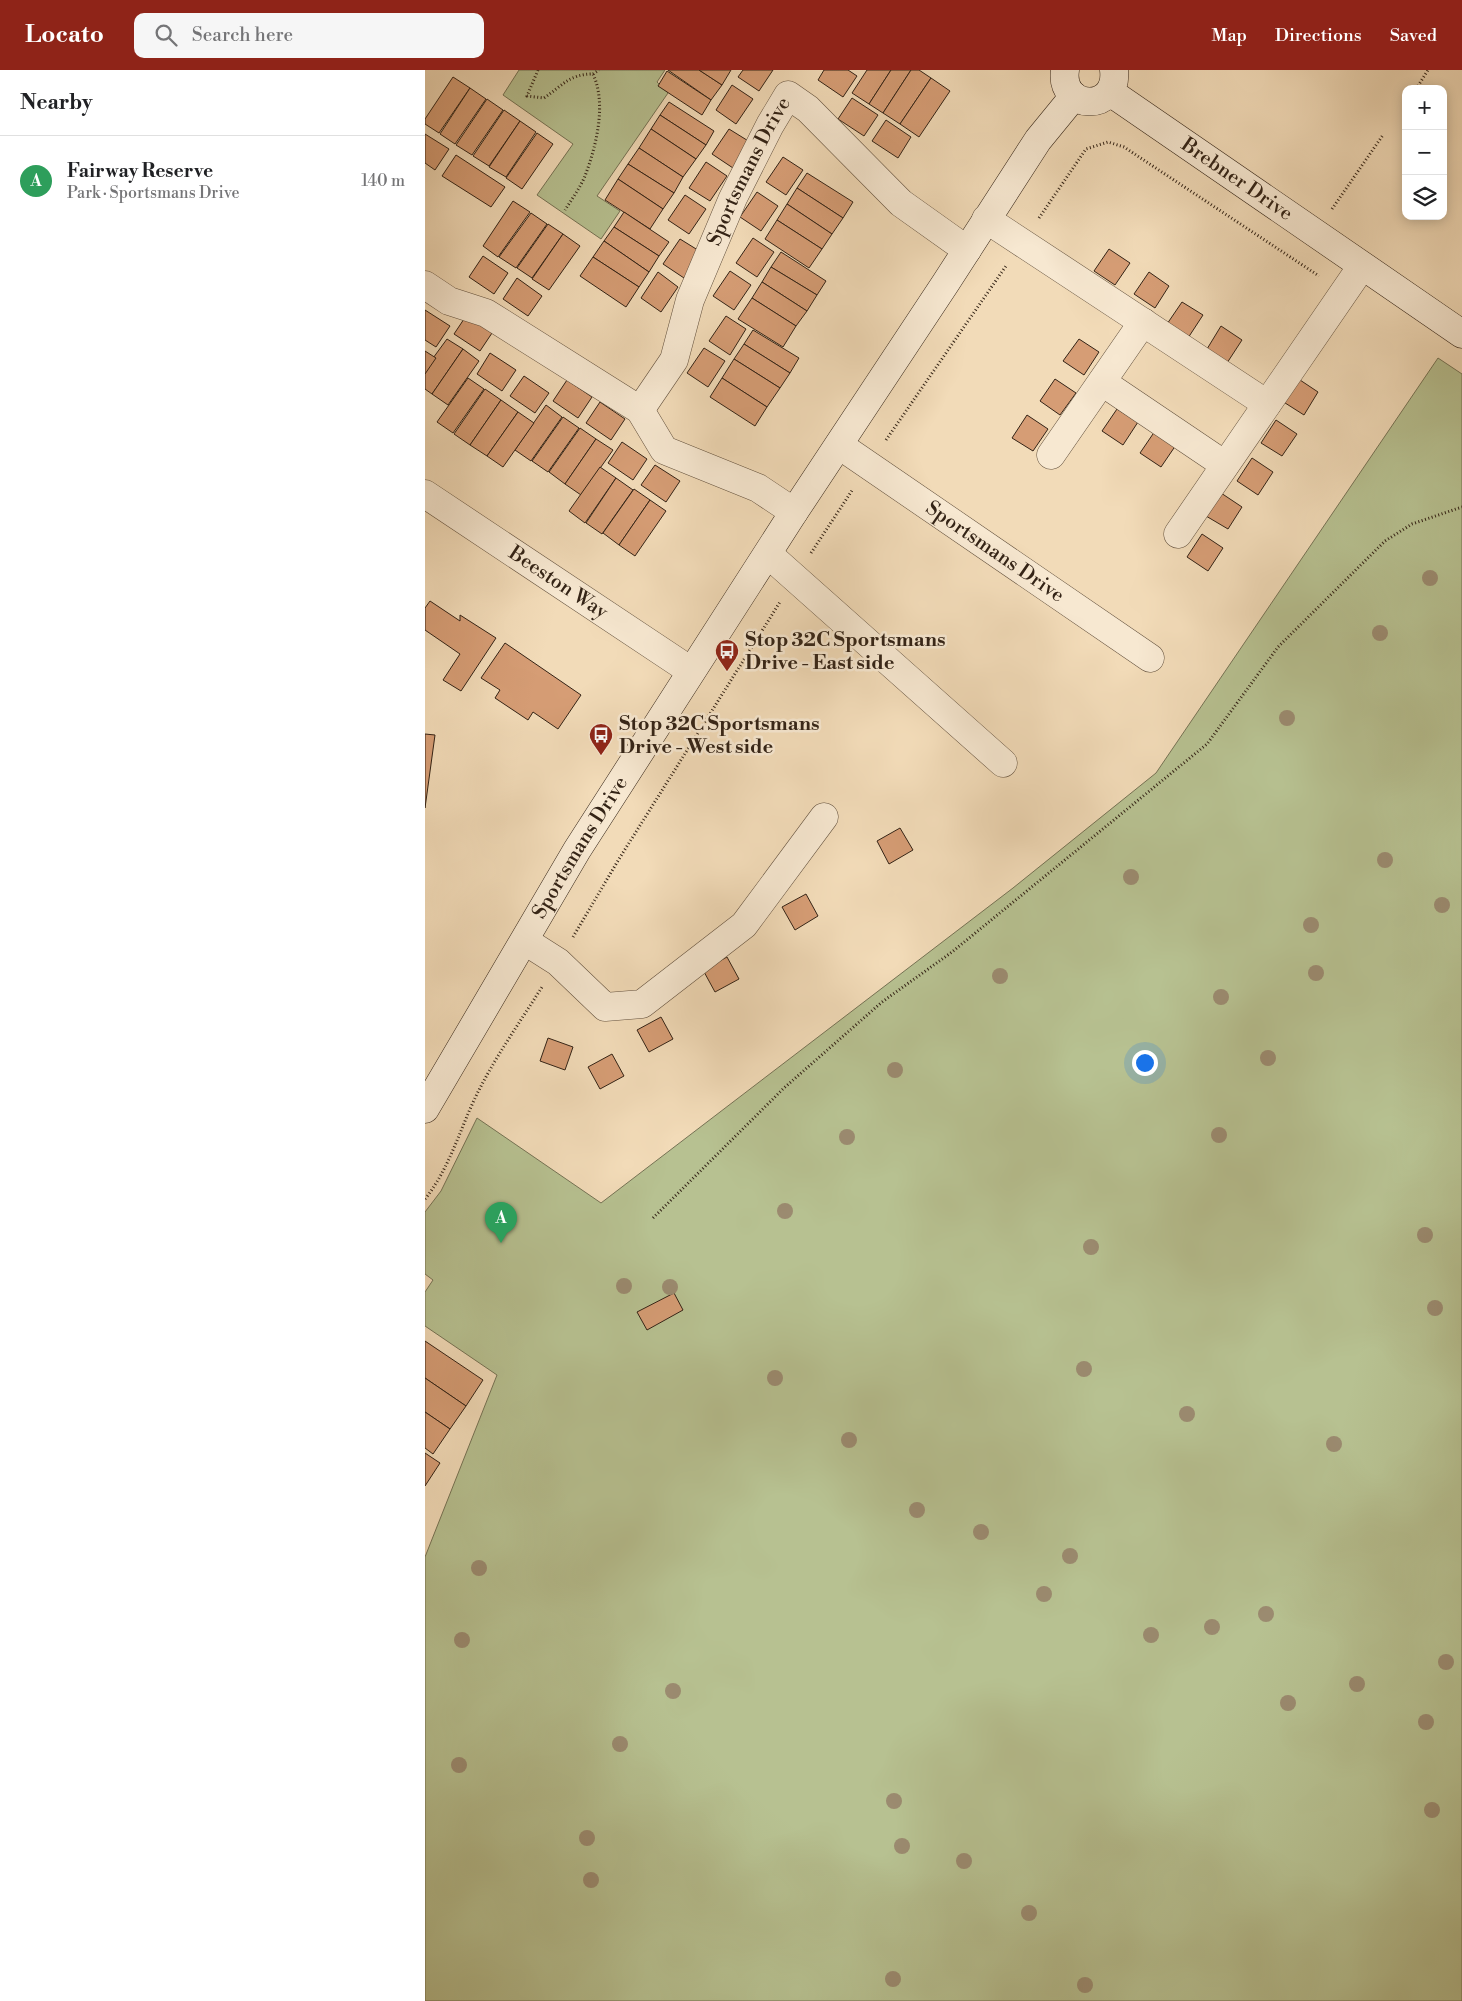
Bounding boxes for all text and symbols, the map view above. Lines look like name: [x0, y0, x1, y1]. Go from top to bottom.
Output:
search box: [134, 13, 484, 58]
text: Locato: [25, 20, 104, 50]
icon: search: [152, 21, 180, 49]
text: Search here: [192, 23, 293, 47]
text: Map: [1211, 24, 1247, 47]
text: Directions: [1275, 24, 1362, 47]
text: Saved: [1390, 24, 1437, 47]
map controls: [1402, 85, 1447, 220]
button: +: [1402, 85, 1447, 130]
text: Nearby: [20, 90, 93, 116]
street label: Sportsmans Drive: [702, 93, 796, 250]
button: −: [1402, 130, 1447, 175]
street label: Brebner Drive: [1176, 132, 1297, 226]
text: Fairway Reserve: [67, 159, 213, 183]
text: A: [30, 171, 42, 191]
text: 140 m: [361, 171, 405, 191]
button: layers: [1402, 175, 1447, 220]
text: Park · Sportsmans Drive: [67, 183, 240, 203]
street label: Sportsmans Drive: [921, 495, 1069, 608]
street label: Beeston Way: [503, 540, 613, 625]
place label: Stop 32C Sportsmans Drive - East side: [745, 628, 946, 676]
bus stop icon: Stop 32C Sportsmans Drive - East side: [714, 638, 740, 672]
place label: Stop 32C Sportsmans Drive - West side: [619, 712, 820, 760]
bus stop icon: Stop 32C Sportsmans Drive - West side: [588, 722, 614, 756]
street label: Sportsmans Drive: [527, 772, 633, 923]
your location: [1132, 1050, 1158, 1076]
pin: A: [485, 1202, 517, 1243]

